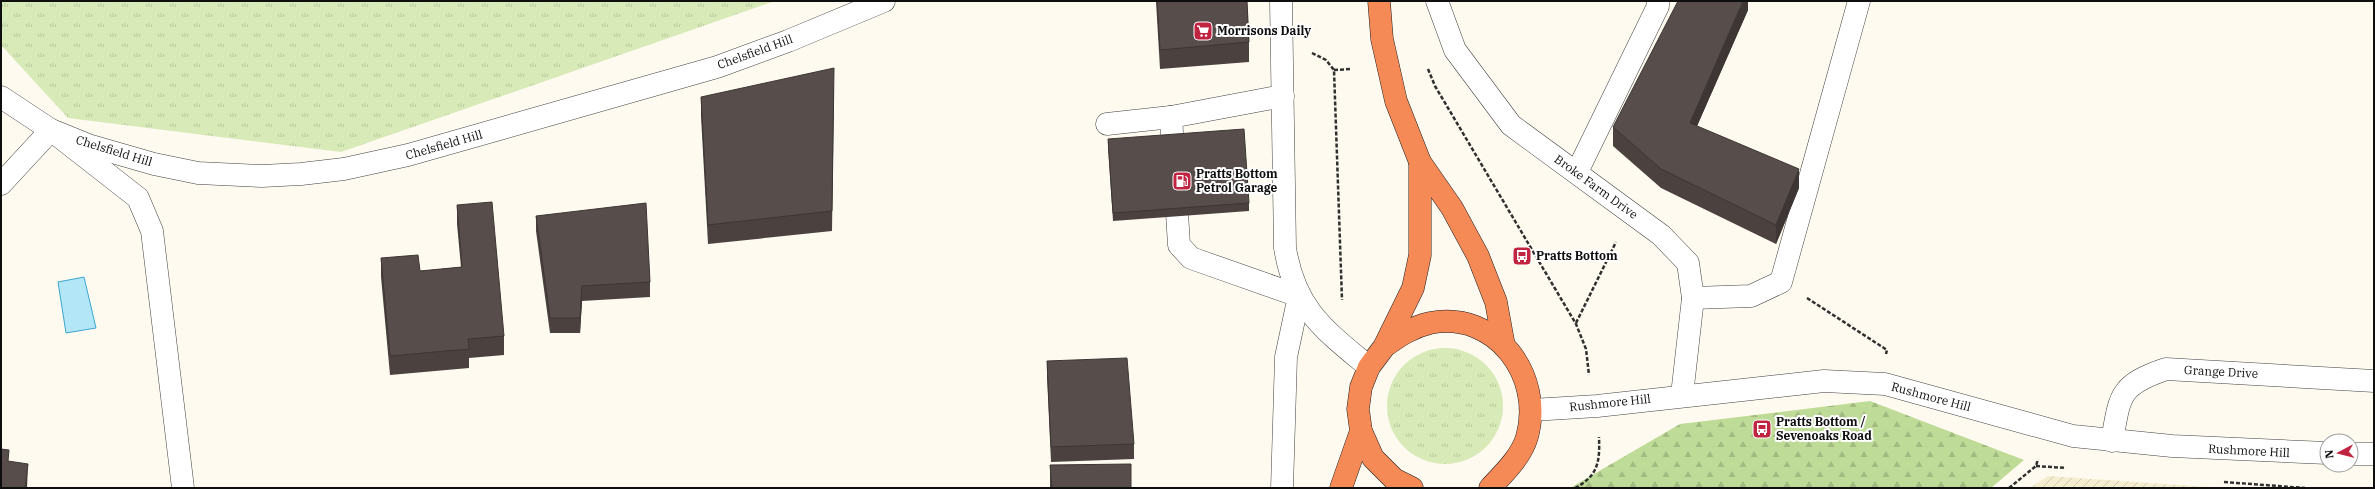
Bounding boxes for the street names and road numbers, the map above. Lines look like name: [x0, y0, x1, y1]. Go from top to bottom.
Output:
street label: Chelsfield Hill: [715, 31, 795, 72]
street label: Chelsfield Hill: [404, 126, 484, 163]
street label: Chelsfield Hill: [74, 132, 155, 169]
street label: Broke Farm Drive: [1552, 151, 1641, 222]
street label: Grange Drive: [2184, 362, 2258, 381]
street label: Rushmore Hill: [1890, 379, 1973, 414]
street label: Rushmore Hill: [1568, 391, 1652, 414]
street label: Rushmore Hill: [2208, 441, 2291, 460]

